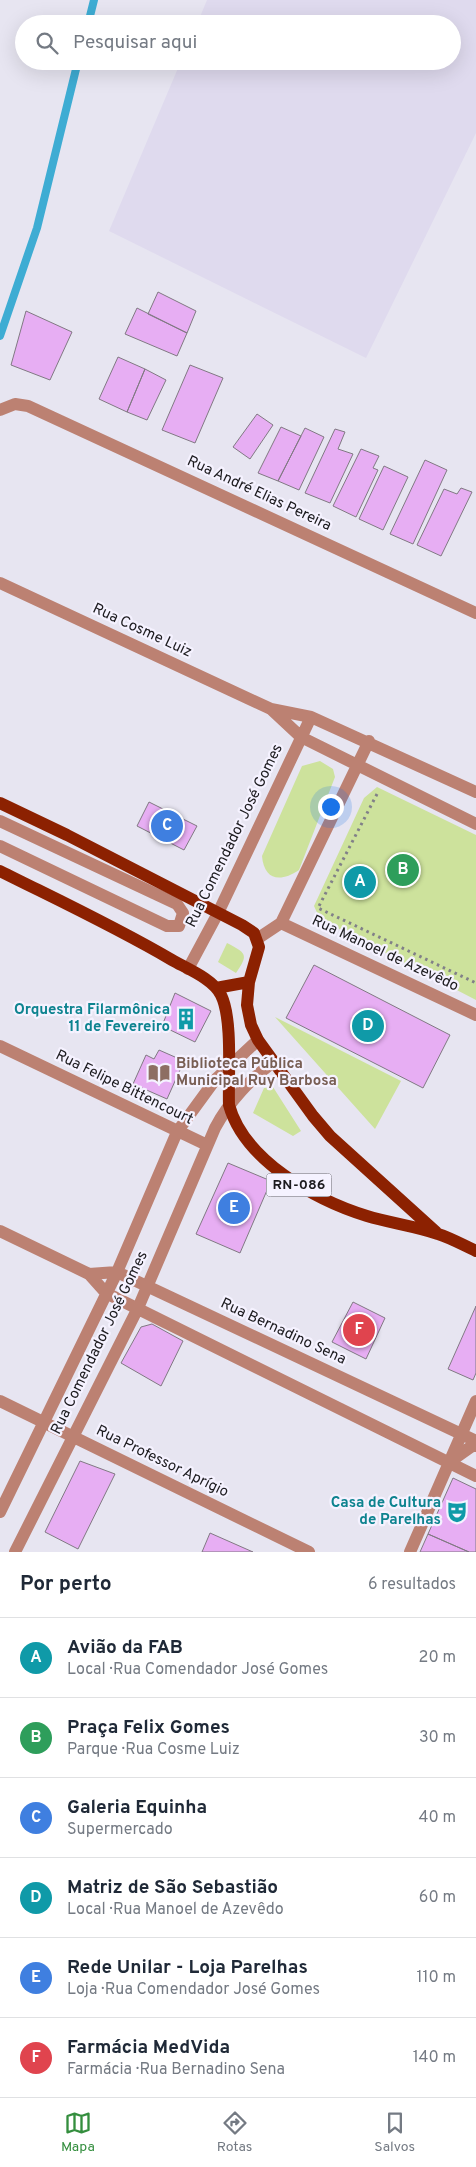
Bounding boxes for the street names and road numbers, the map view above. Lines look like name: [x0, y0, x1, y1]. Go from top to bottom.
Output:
street label: Rua André Elias Pereira: [184, 452, 334, 536]
street label: Rua Cosme Luiz: [89, 600, 195, 662]
street label: Rua Comendador José Gomes: [182, 741, 288, 931]
street label: Rua Manoel de Azevêdo: [309, 912, 461, 996]
street label: Rua Felipe Bittencourt: [52, 1046, 196, 1130]
road number: RN-086: [266, 1174, 332, 1196]
street label: Rua Comendador José Gomes: [47, 1248, 153, 1438]
street label: Rua Bernadino Sena: [217, 1295, 349, 1369]
street label: Rua Professor Aprígio: [93, 1422, 231, 1502]

